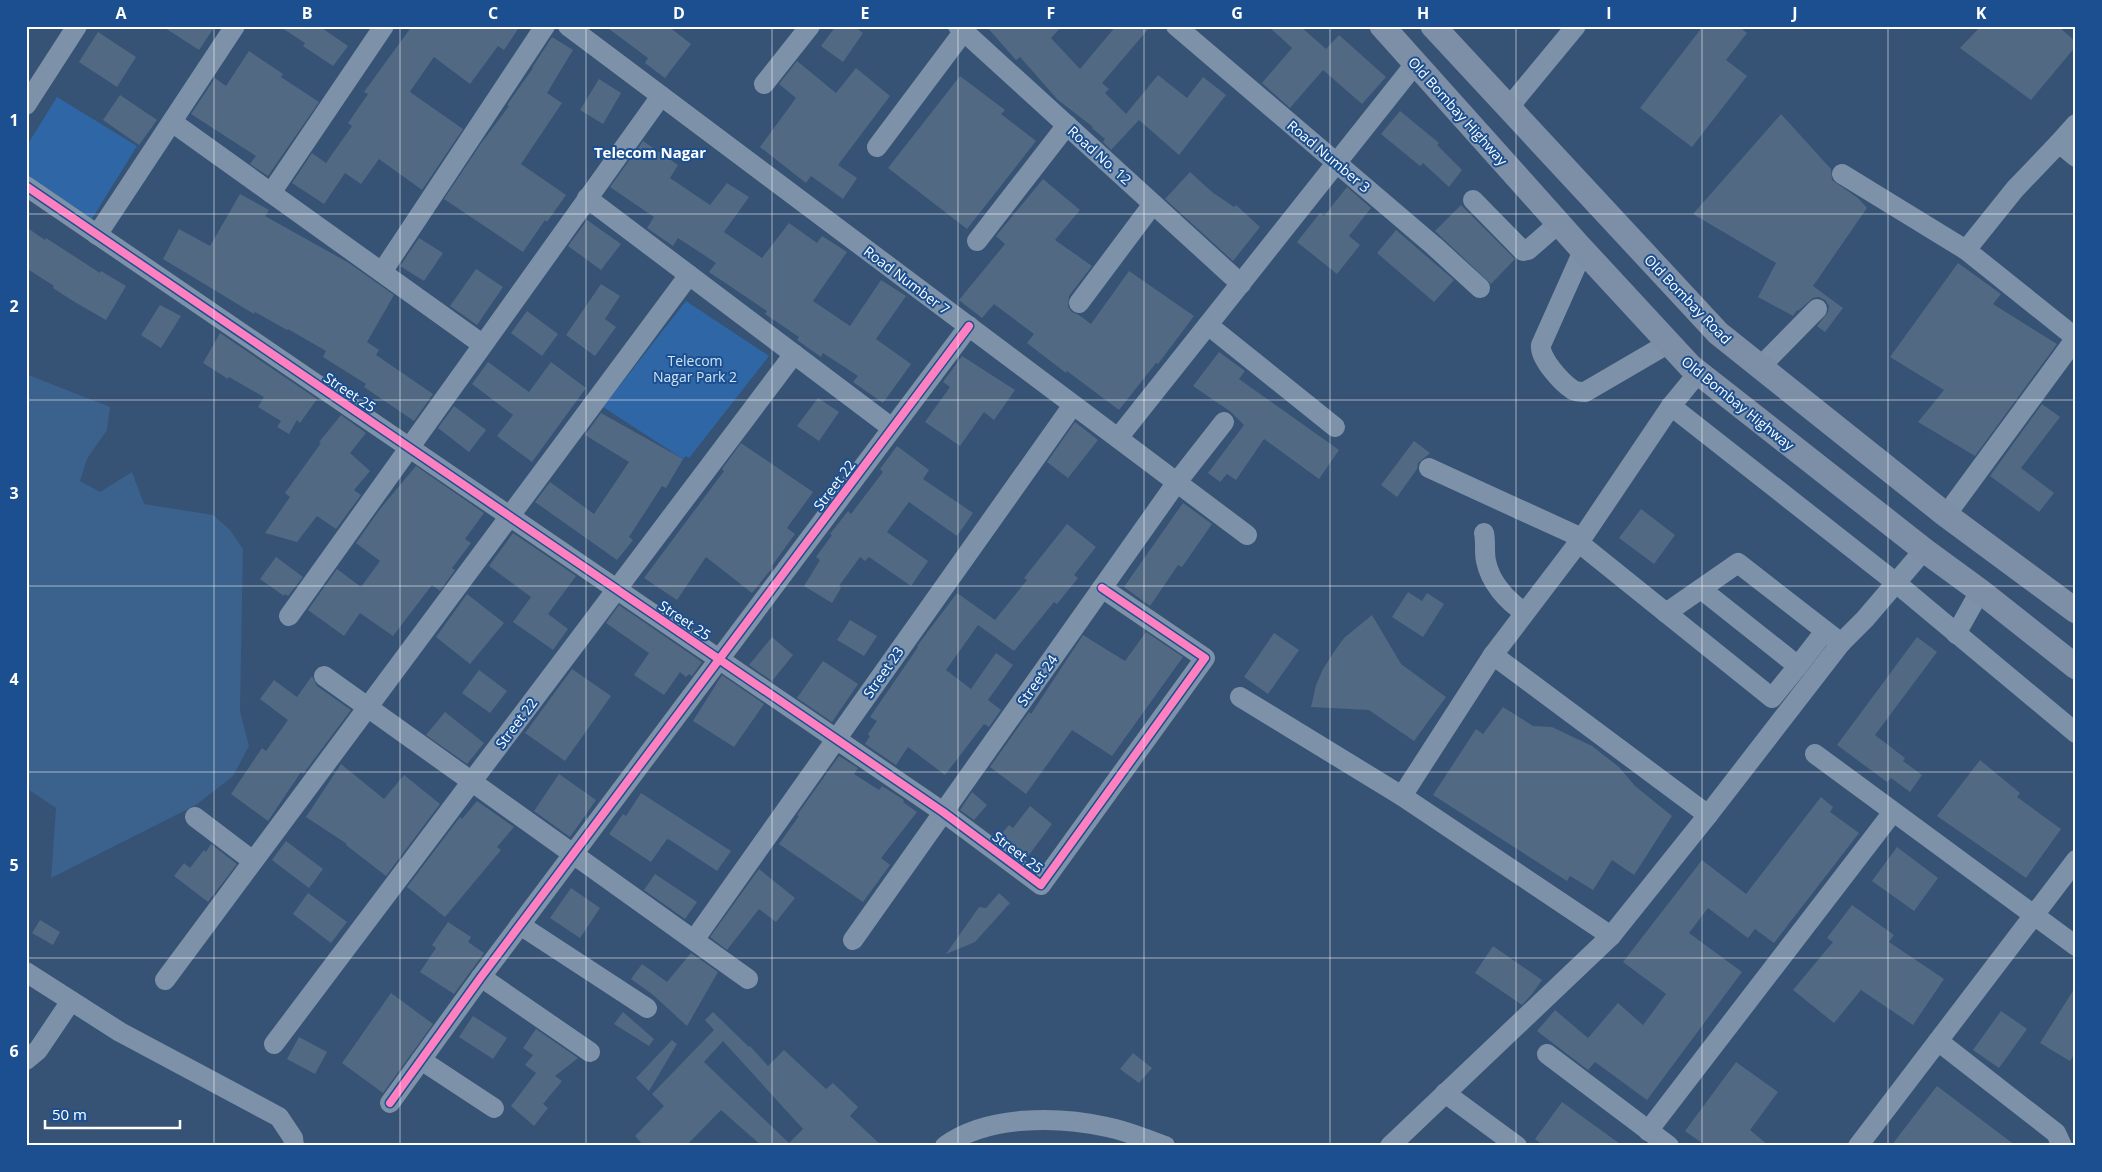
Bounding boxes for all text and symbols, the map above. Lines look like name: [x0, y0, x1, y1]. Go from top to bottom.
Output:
text: A: [115, 2, 127, 24]
text: B: [302, 2, 312, 24]
text: C: [488, 2, 498, 24]
text: D: [673, 2, 685, 24]
text: E: [861, 2, 870, 24]
text: F: [1047, 2, 1055, 24]
text: G: [1231, 2, 1243, 24]
text: H: [1417, 2, 1429, 24]
text: I: [1606, 2, 1612, 24]
text: J: [1790, 2, 1798, 24]
text: K: [1976, 2, 1987, 24]
street label: Old Bombay Highway: [1404, 53, 1512, 170]
text: 1: [9, 109, 19, 131]
street label: Road Number 3: [1283, 116, 1375, 196]
street label: Road No. 12: [1064, 121, 1136, 189]
district label: Telecom Nagar: [594, 142, 706, 162]
street label: Road Number 7: [860, 241, 954, 319]
street label: Old Bombay Road: [1640, 250, 1736, 348]
text: 2: [9, 295, 19, 317]
park label: Telecom Nagar Park 2: [653, 351, 737, 386]
street label: Old Bombay Highway: [1678, 352, 1799, 455]
street label: Street 25: [320, 368, 380, 416]
street label: Street 22: [809, 456, 859, 514]
text: 3: [9, 482, 19, 504]
street label: Street 25: [655, 596, 715, 644]
street label: Street 23: [858, 642, 908, 702]
street label: Street 24: [1012, 650, 1062, 710]
text: 4: [9, 668, 19, 690]
street label: Street 22: [491, 694, 541, 752]
street label: Street 25: [989, 827, 1047, 877]
text: 5: [9, 854, 19, 876]
text: 6: [9, 1040, 19, 1062]
scale bar: [45, 1097, 180, 1129]
text: 50 m: [52, 1104, 87, 1124]

